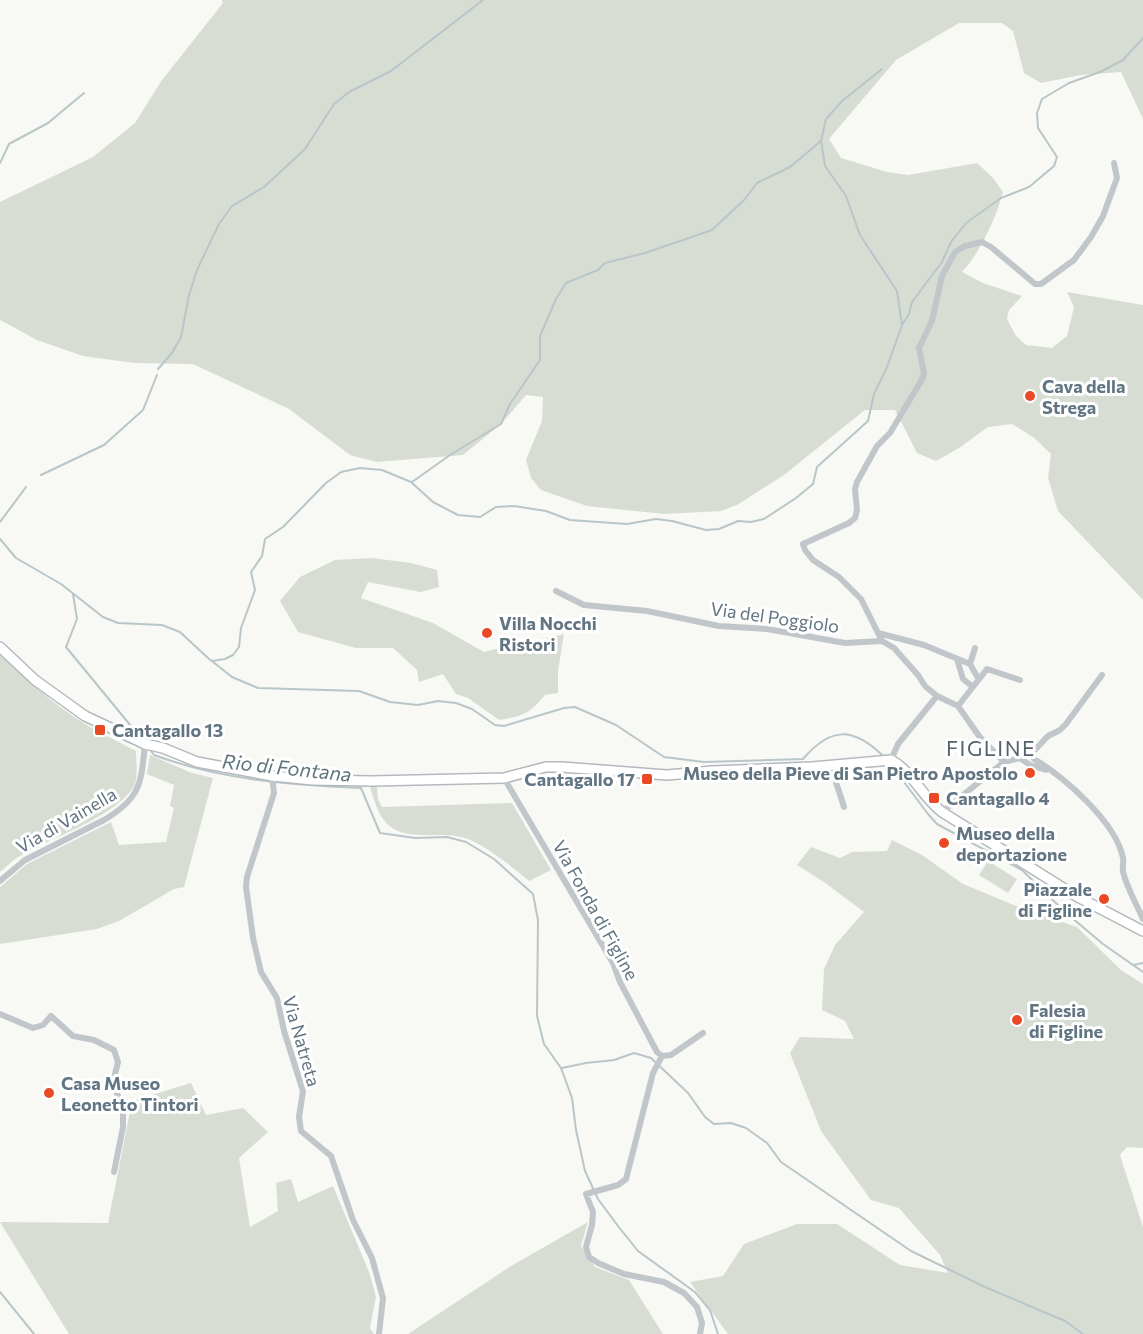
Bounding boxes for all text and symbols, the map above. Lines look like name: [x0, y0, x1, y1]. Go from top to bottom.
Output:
place label: Cava della Strega: [1042, 375, 1125, 418]
marker: Cava della Strega: [1023, 389, 1037, 403]
street label: Via del Poggiolo: [709, 597, 841, 637]
place label: Villa Nocchi Ristori: [499, 612, 597, 655]
marker: Villa Nocchi Ristori: [480, 626, 494, 640]
place label: Cantagallo 13: [112, 719, 223, 741]
marker: Cantagallo 13: [93, 723, 107, 737]
district label: FIGLINE: [946, 735, 1036, 760]
water label: Rio di Fontana: [221, 748, 353, 786]
place label: Museo della Pieve di San Pietro Apostolo: [683, 762, 1018, 784]
marker: Museo della Pieve di San Pietro Apostolo: [1023, 766, 1037, 780]
place label: Cantagallo 17: [524, 768, 635, 790]
marker: Cantagallo 17: [640, 772, 654, 786]
street label: Via di Vainella: [12, 782, 120, 858]
place label: Cantagallo 4: [946, 787, 1050, 809]
marker: Cantagallo 4: [927, 791, 941, 805]
place label: Museo della deportazione: [956, 822, 1067, 865]
street label: Via Fonda di Figline: [548, 836, 644, 984]
marker: Museo della deportazione: [937, 836, 951, 850]
place label: Piazzale di Figline: [1018, 878, 1092, 921]
marker: Piazzale di Figline: [1097, 892, 1111, 906]
street label: Via Natreta: [279, 993, 325, 1089]
place label: Falesia di Figline: [1029, 999, 1103, 1042]
marker: Falesia di Figline: [1010, 1013, 1024, 1027]
place label: Casa Museo Leonetto Tintori: [61, 1072, 199, 1115]
marker: Casa Museo Leonetto Tintori: [42, 1086, 56, 1100]

